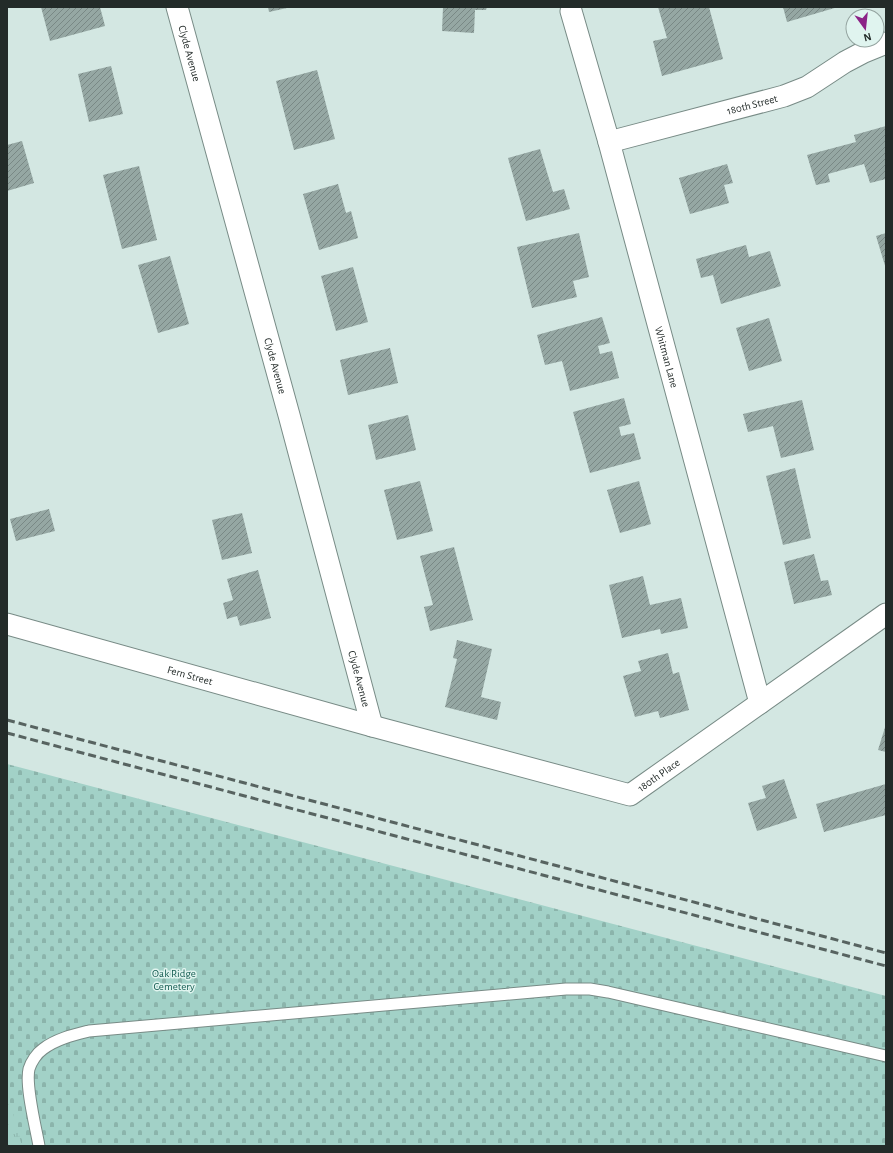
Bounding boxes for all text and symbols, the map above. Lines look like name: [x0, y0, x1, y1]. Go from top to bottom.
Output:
north arrow: [845, 8, 885, 48]
street label: Clyde Avenue: [177, 24, 203, 83]
text: N: [862, 31, 873, 43]
street label: 180th Street: [726, 92, 779, 116]
street label: Whitman Lane: [653, 325, 680, 389]
street label: Clyde Avenue: [263, 336, 288, 395]
street label: Clyde Avenue: [347, 649, 372, 708]
street label: Fern Street: [166, 664, 214, 687]
street label: 180th Place: [635, 756, 682, 793]
park label: Oak Ridge Cemetery: [152, 968, 196, 992]

